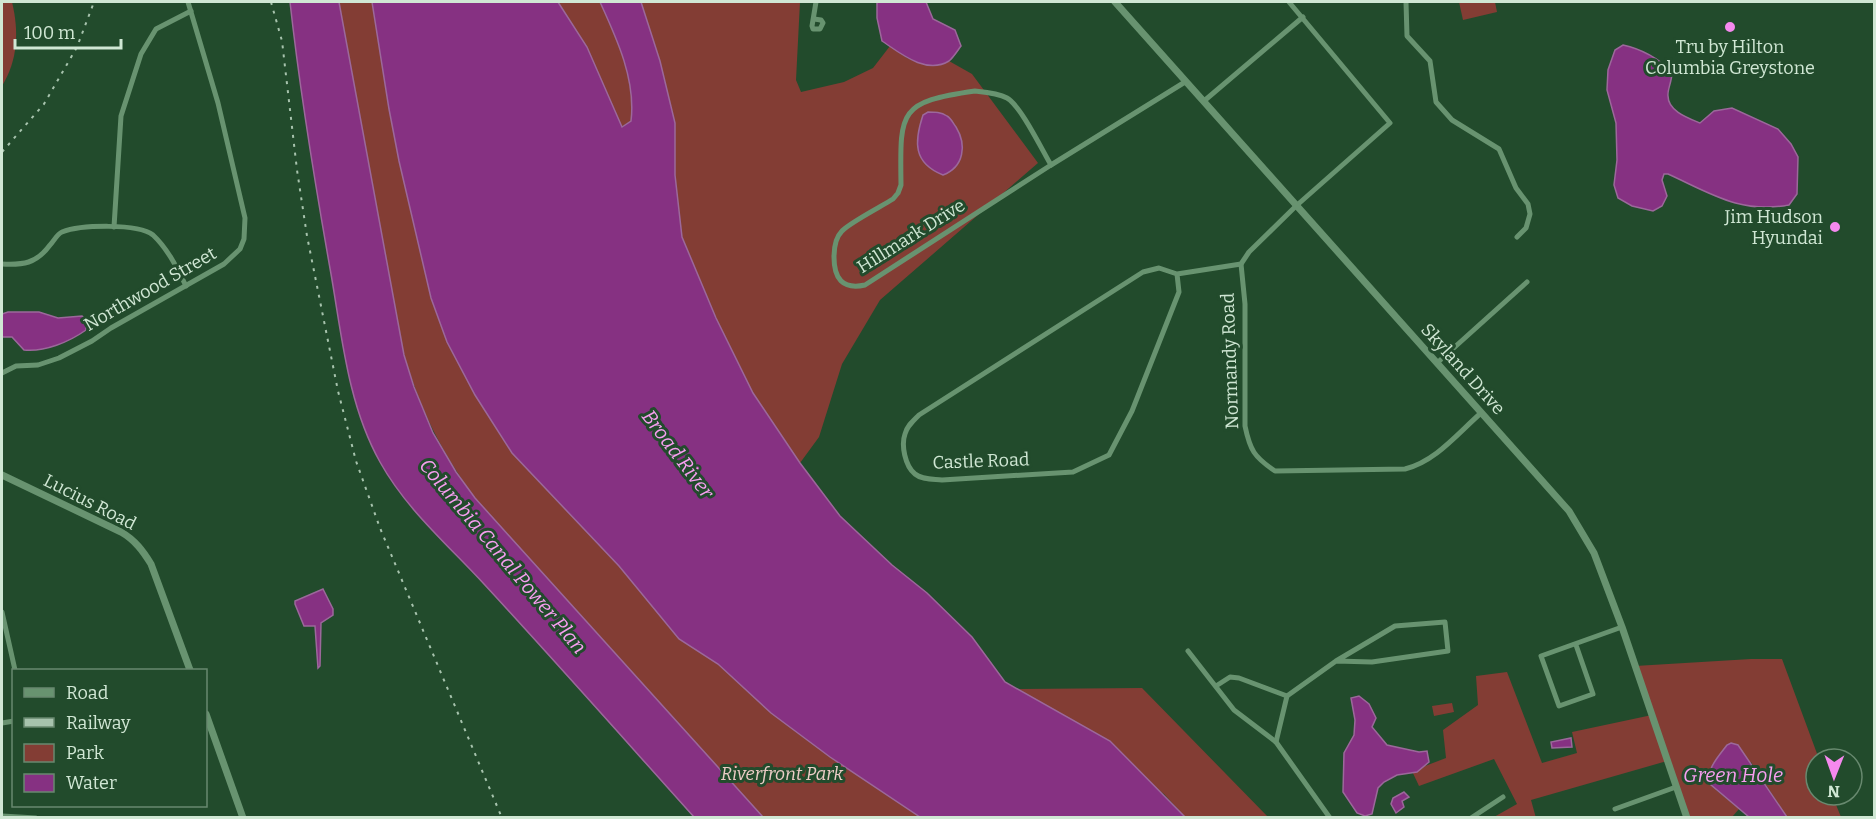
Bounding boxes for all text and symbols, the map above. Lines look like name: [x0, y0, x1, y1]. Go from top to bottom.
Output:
scale bar: [15, 12, 122, 50]
marker: Tru by Hilton Columbia Greystone: [1723, 20, 1737, 34]
text: 100 m: [24, 22, 75, 44]
place label: Tru by Hilton Columbia Greystone: [1645, 36, 1815, 79]
street label: Hillmark Drive: [853, 194, 969, 278]
place label: Jim Hudson Hyundai: [1723, 206, 1824, 249]
marker: Jim Hudson Hyundai: [1828, 220, 1842, 234]
street label: Northwood Street: [80, 242, 221, 336]
street label: Normandy Road: [1217, 292, 1243, 429]
street label: Skyland Drive: [1416, 319, 1510, 419]
water label: Broad River: [637, 405, 720, 504]
street label: Castle Road: [932, 448, 1030, 474]
water label: Columbia Canal Power Plan: [414, 454, 592, 658]
street label: Lucius Road: [40, 469, 140, 535]
legend: [12, 669, 207, 807]
text: Road: [66, 682, 109, 704]
text: Railway: [66, 712, 131, 734]
text: Park: [66, 742, 105, 764]
north arrow: [1804, 747, 1864, 807]
park label: Riverfront Park: [721, 763, 844, 785]
water label: Green Hole: [1683, 763, 1783, 787]
text: Water: [66, 772, 117, 794]
text: N: [1827, 782, 1840, 801]

